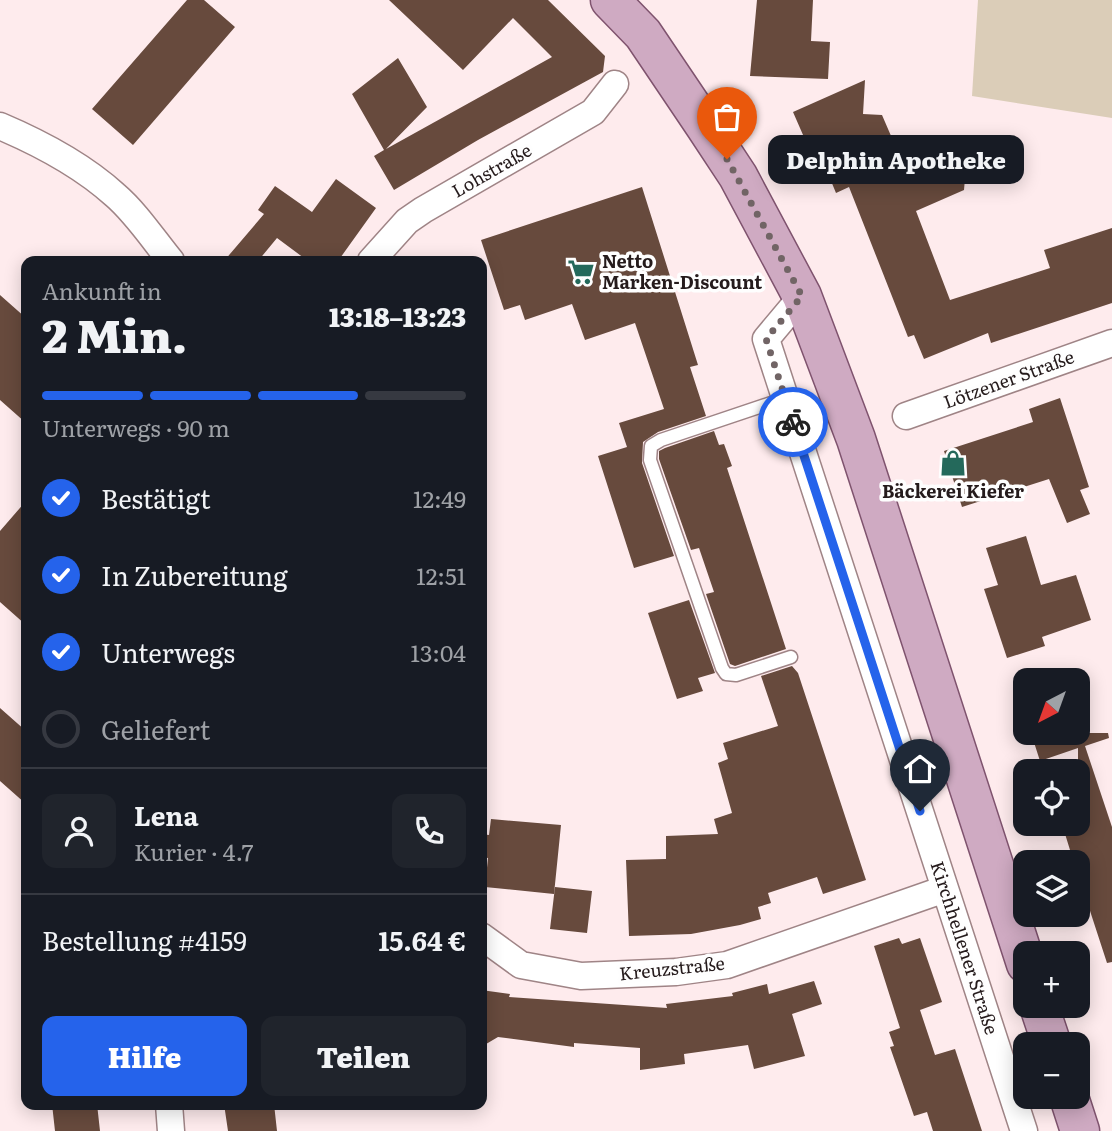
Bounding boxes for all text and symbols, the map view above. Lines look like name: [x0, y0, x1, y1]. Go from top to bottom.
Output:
pin: [697, 87, 757, 159]
icon: bag: [708, 98, 746, 136]
callout: Delphin Apotheke: [769, 134, 1024, 184]
street label: Lohstraße: [446, 136, 536, 203]
text: Delphin Apotheke: [786, 142, 1006, 176]
place label: Netto Marken-Discount: [602, 247, 762, 295]
supermarket icon: Netto Marken-Discount: [566, 257, 596, 287]
text: Ankunft in: [42, 273, 162, 307]
text: 13:18–13:23: [329, 296, 466, 335]
text: 2 Min.: [42, 299, 187, 367]
street label: Lötzener Straße: [939, 342, 1078, 415]
courier: [758, 387, 828, 457]
icon: bike: [774, 403, 812, 441]
text: Unterwegs · 90 m: [42, 410, 230, 444]
shop icon: Bäckerei Kiefer: [938, 448, 968, 478]
place label: Bäckerei Kiefer: [882, 477, 1024, 504]
text: Bestätigt: [101, 478, 210, 517]
icon: check: [42, 479, 80, 517]
text: 12:49: [413, 481, 466, 515]
text: In Zubereitung: [101, 555, 288, 594]
icon: check: [42, 556, 80, 594]
text: 12:51: [416, 558, 466, 592]
text: Unterwegs: [101, 632, 235, 671]
icon: check: [42, 633, 80, 671]
text: 13:04: [411, 635, 466, 669]
north arrow: [1013, 668, 1090, 746]
map controls: [1013, 668, 1090, 1109]
text: Geliefert: [101, 709, 210, 748]
pin: [890, 739, 950, 811]
icon: home: [901, 750, 939, 788]
button: locate: [1013, 759, 1090, 836]
button: person: [42, 794, 116, 868]
button: phone: [392, 794, 466, 868]
text: Lena: [134, 795, 198, 834]
text: Kurier · 4.7: [134, 834, 254, 868]
button: layers: [1013, 850, 1090, 927]
street label: Kirchhellener Straße: [925, 857, 1006, 1038]
text: Bestellung #4159: [42, 920, 247, 959]
text: 15.64 €: [378, 920, 466, 959]
button: +: [1013, 941, 1090, 1018]
street label: Kreuzstraße: [618, 949, 726, 986]
button: Hilfe: [42, 1016, 247, 1096]
button: Teilen: [261, 1016, 466, 1096]
button: −: [1013, 1032, 1090, 1109]

